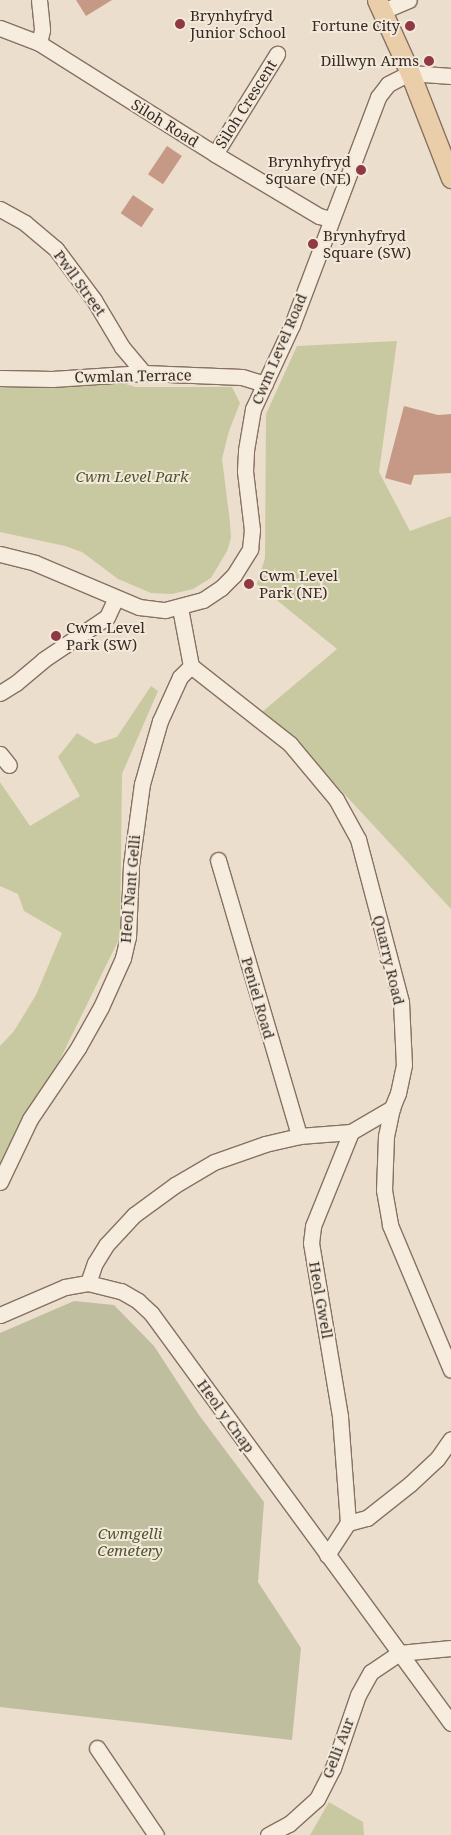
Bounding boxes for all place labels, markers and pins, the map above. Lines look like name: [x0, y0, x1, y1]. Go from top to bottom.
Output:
place label: Brynhyfryd Junior School: [190, 6, 286, 41]
place label: Fortune City: [312, 17, 400, 35]
marker: Brynhyfryd Junior School: [174, 18, 186, 30]
marker: Fortune City: [404, 20, 416, 32]
place label: Dillwyn Arms: [320, 52, 419, 70]
marker: Dillwyn Arms: [423, 55, 435, 67]
place label: Brynhyfryd Square (NE): [266, 152, 351, 187]
marker: Brynhyfryd Square (NE): [355, 164, 367, 176]
place label: Brynhyfryd Square (SW): [323, 226, 411, 261]
marker: Brynhyfryd Square (SW): [307, 238, 319, 250]
place label: Cwm Level Park (NE): [259, 566, 338, 601]
marker: Cwm Level Park (NE): [243, 578, 255, 590]
place label: Cwm Level Park (SW): [66, 618, 145, 653]
marker: Cwm Level Park (SW): [50, 630, 62, 642]

